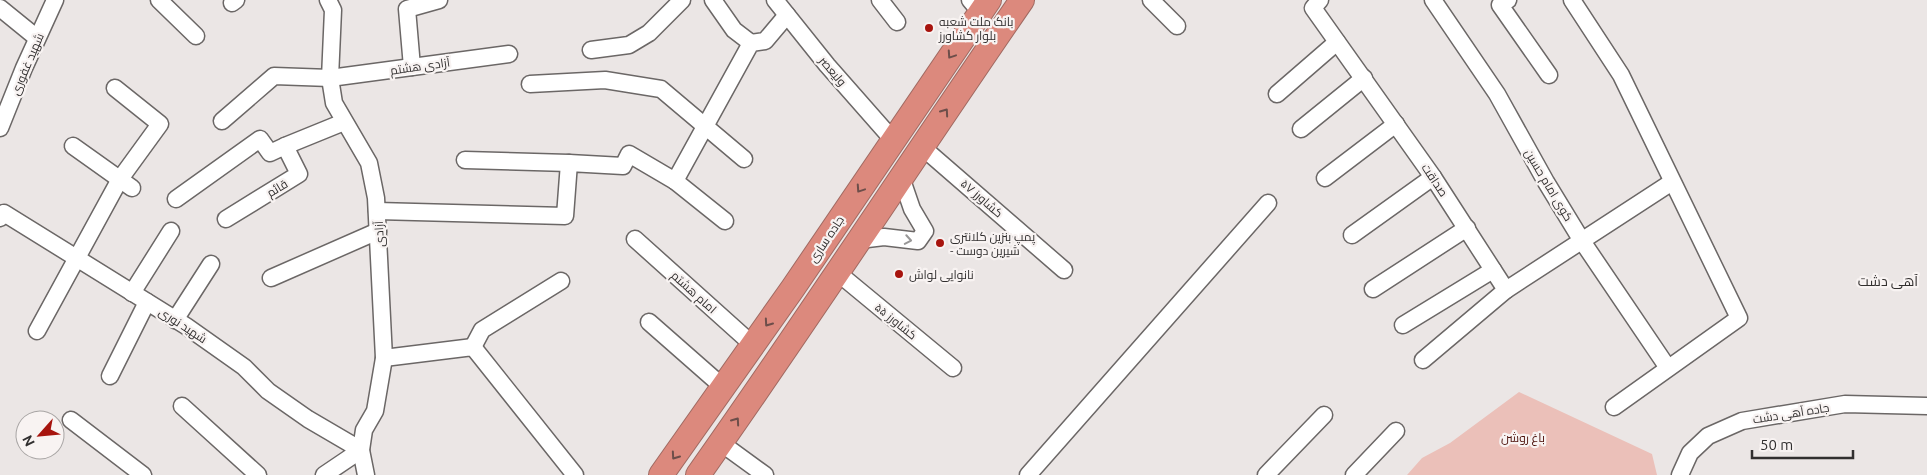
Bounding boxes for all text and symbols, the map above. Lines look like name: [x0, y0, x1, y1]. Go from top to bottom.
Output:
place label: بانک ملت شعبه بلوار کشاورز: [938, 15, 1013, 43]
marker: بانک ملت شعبه بلوار کشاورز: [923, 22, 935, 34]
street label: شهید غفوری: [8, 31, 47, 97]
one-way arrow: [948, 49, 957, 58]
street label: ولیعصر: [816, 53, 849, 89]
street label: آزادی هشتم: [389, 55, 452, 79]
one-way arrow: [939, 108, 948, 118]
street label: کوی امام حسین: [1521, 147, 1576, 224]
street label: صداقت: [1419, 161, 1451, 199]
street label: کشاورز ۵۷: [958, 176, 1006, 220]
street label: قائم: [264, 177, 291, 201]
one-way arrow: [857, 183, 866, 193]
street label: جاده ساری: [806, 213, 847, 265]
street label: آزادی: [372, 220, 387, 247]
place label: پمپ بنزین کلانتری - شیرین دوست: [950, 230, 1036, 258]
one-way arrow: [903, 234, 912, 244]
marker: پمپ بنزین کلانتری - شیرین دوست: [934, 237, 946, 249]
street label: امام هشتم: [667, 268, 719, 317]
marker: نانوایی لواش: [893, 268, 905, 280]
place label: نانوایی لواش: [909, 268, 974, 282]
district label: آهی دشت: [1858, 273, 1918, 289]
street label: کشاورز ۵۵: [872, 300, 920, 343]
street label: شهید نوری: [156, 305, 209, 346]
one-way arrow: [765, 317, 774, 327]
street label: جاده آهی دشت: [1752, 401, 1830, 426]
north arrow: [15, 410, 65, 460]
one-way arrow: [730, 417, 739, 427]
scale bar: [1752, 428, 1853, 460]
park label: باغ روشن: [1501, 431, 1545, 446]
text: N: [19, 433, 38, 449]
text: 50 m: [1760, 436, 1793, 453]
one-way arrow: [672, 450, 681, 460]

